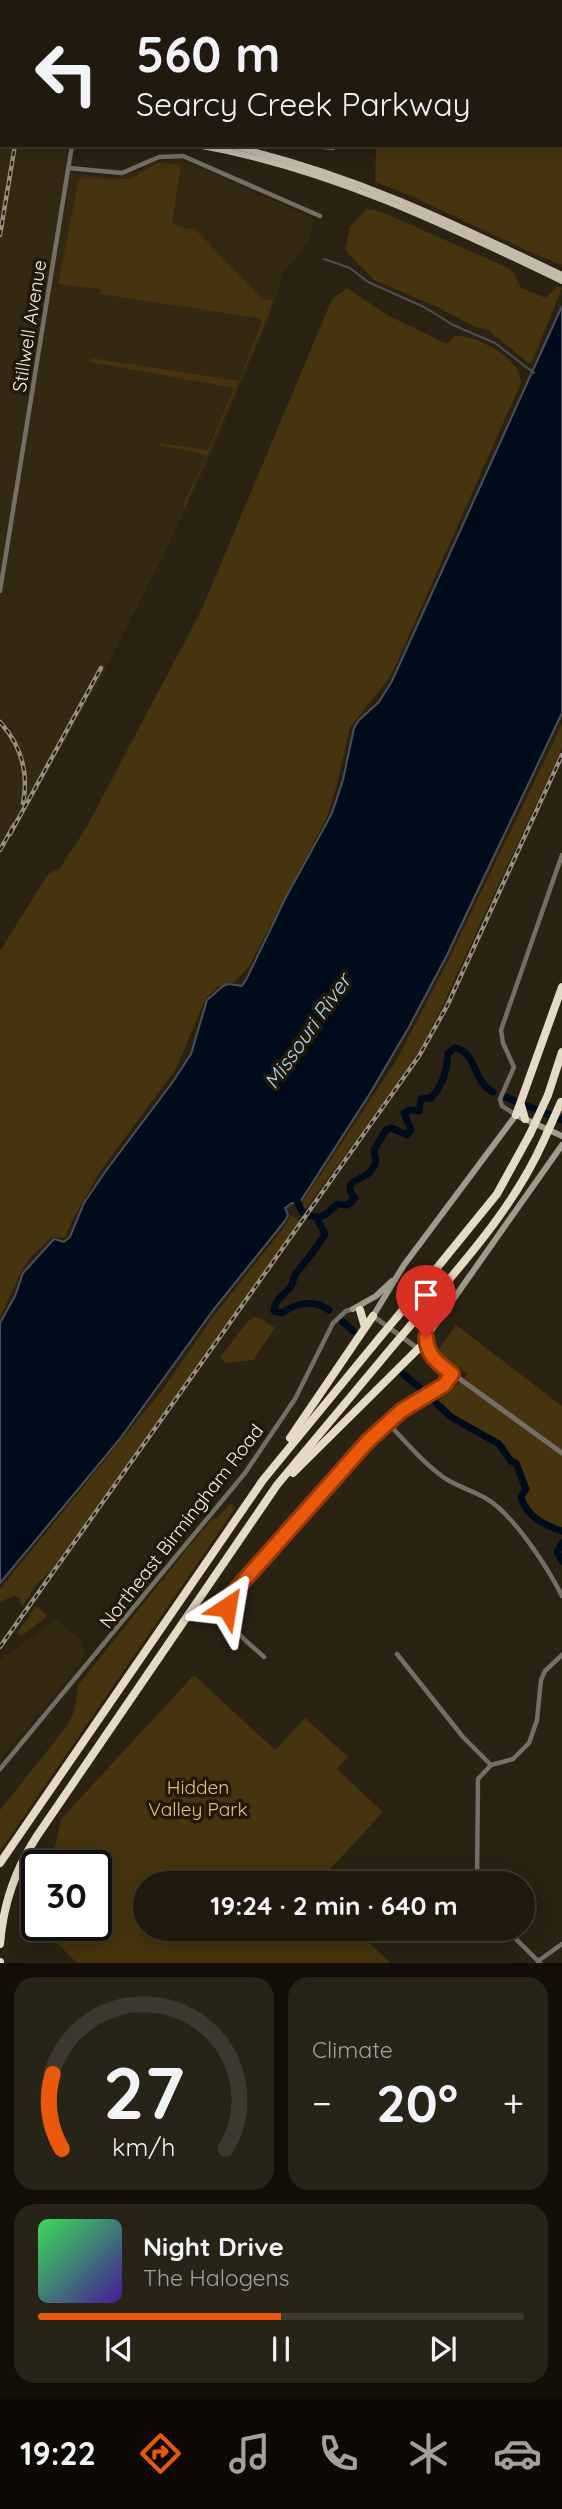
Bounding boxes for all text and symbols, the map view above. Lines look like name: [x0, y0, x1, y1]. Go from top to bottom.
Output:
text: 560 m: [136, 23, 280, 84]
icon: left: [21, 28, 112, 119]
text: Searcy Creek Parkway: [136, 84, 471, 124]
street label: Stillwell Avenue: [7, 258, 51, 394]
water label: Missouri River: [258, 966, 358, 1093]
pin: [396, 1265, 456, 1337]
icon: arrive: [407, 1276, 445, 1314]
street label: Northeast Birmingham Road: [94, 1419, 268, 1633]
position arrow: [190, 1570, 264, 1644]
park label: Hidden Valley Park: [148, 1775, 248, 1821]
speed limit sign: 30: [21, 1850, 112, 1941]
text: 19:24 · 2 min · 640 m: [210, 1889, 458, 1922]
text: Climate: [312, 2035, 393, 2064]
text: 27: [103, 2047, 185, 2138]
text: 20°: [376, 2070, 458, 2135]
text: −: [312, 2079, 332, 2127]
text: +: [503, 2079, 524, 2127]
text: km/h: [112, 2131, 176, 2162]
text: Night Drive: [143, 2230, 284, 2263]
text: The Halogens: [143, 2263, 290, 2292]
icon: previous: [100, 2330, 138, 2368]
icon: pause: [262, 2330, 300, 2368]
icon: next: [424, 2330, 462, 2368]
icon: directions: [136, 2429, 185, 2478]
icon: music: [225, 2429, 274, 2478]
icon: phone: [314, 2429, 363, 2478]
icon: climate: [404, 2429, 453, 2478]
icon: car: [493, 2429, 542, 2478]
text: 19:22: [20, 2433, 96, 2473]

